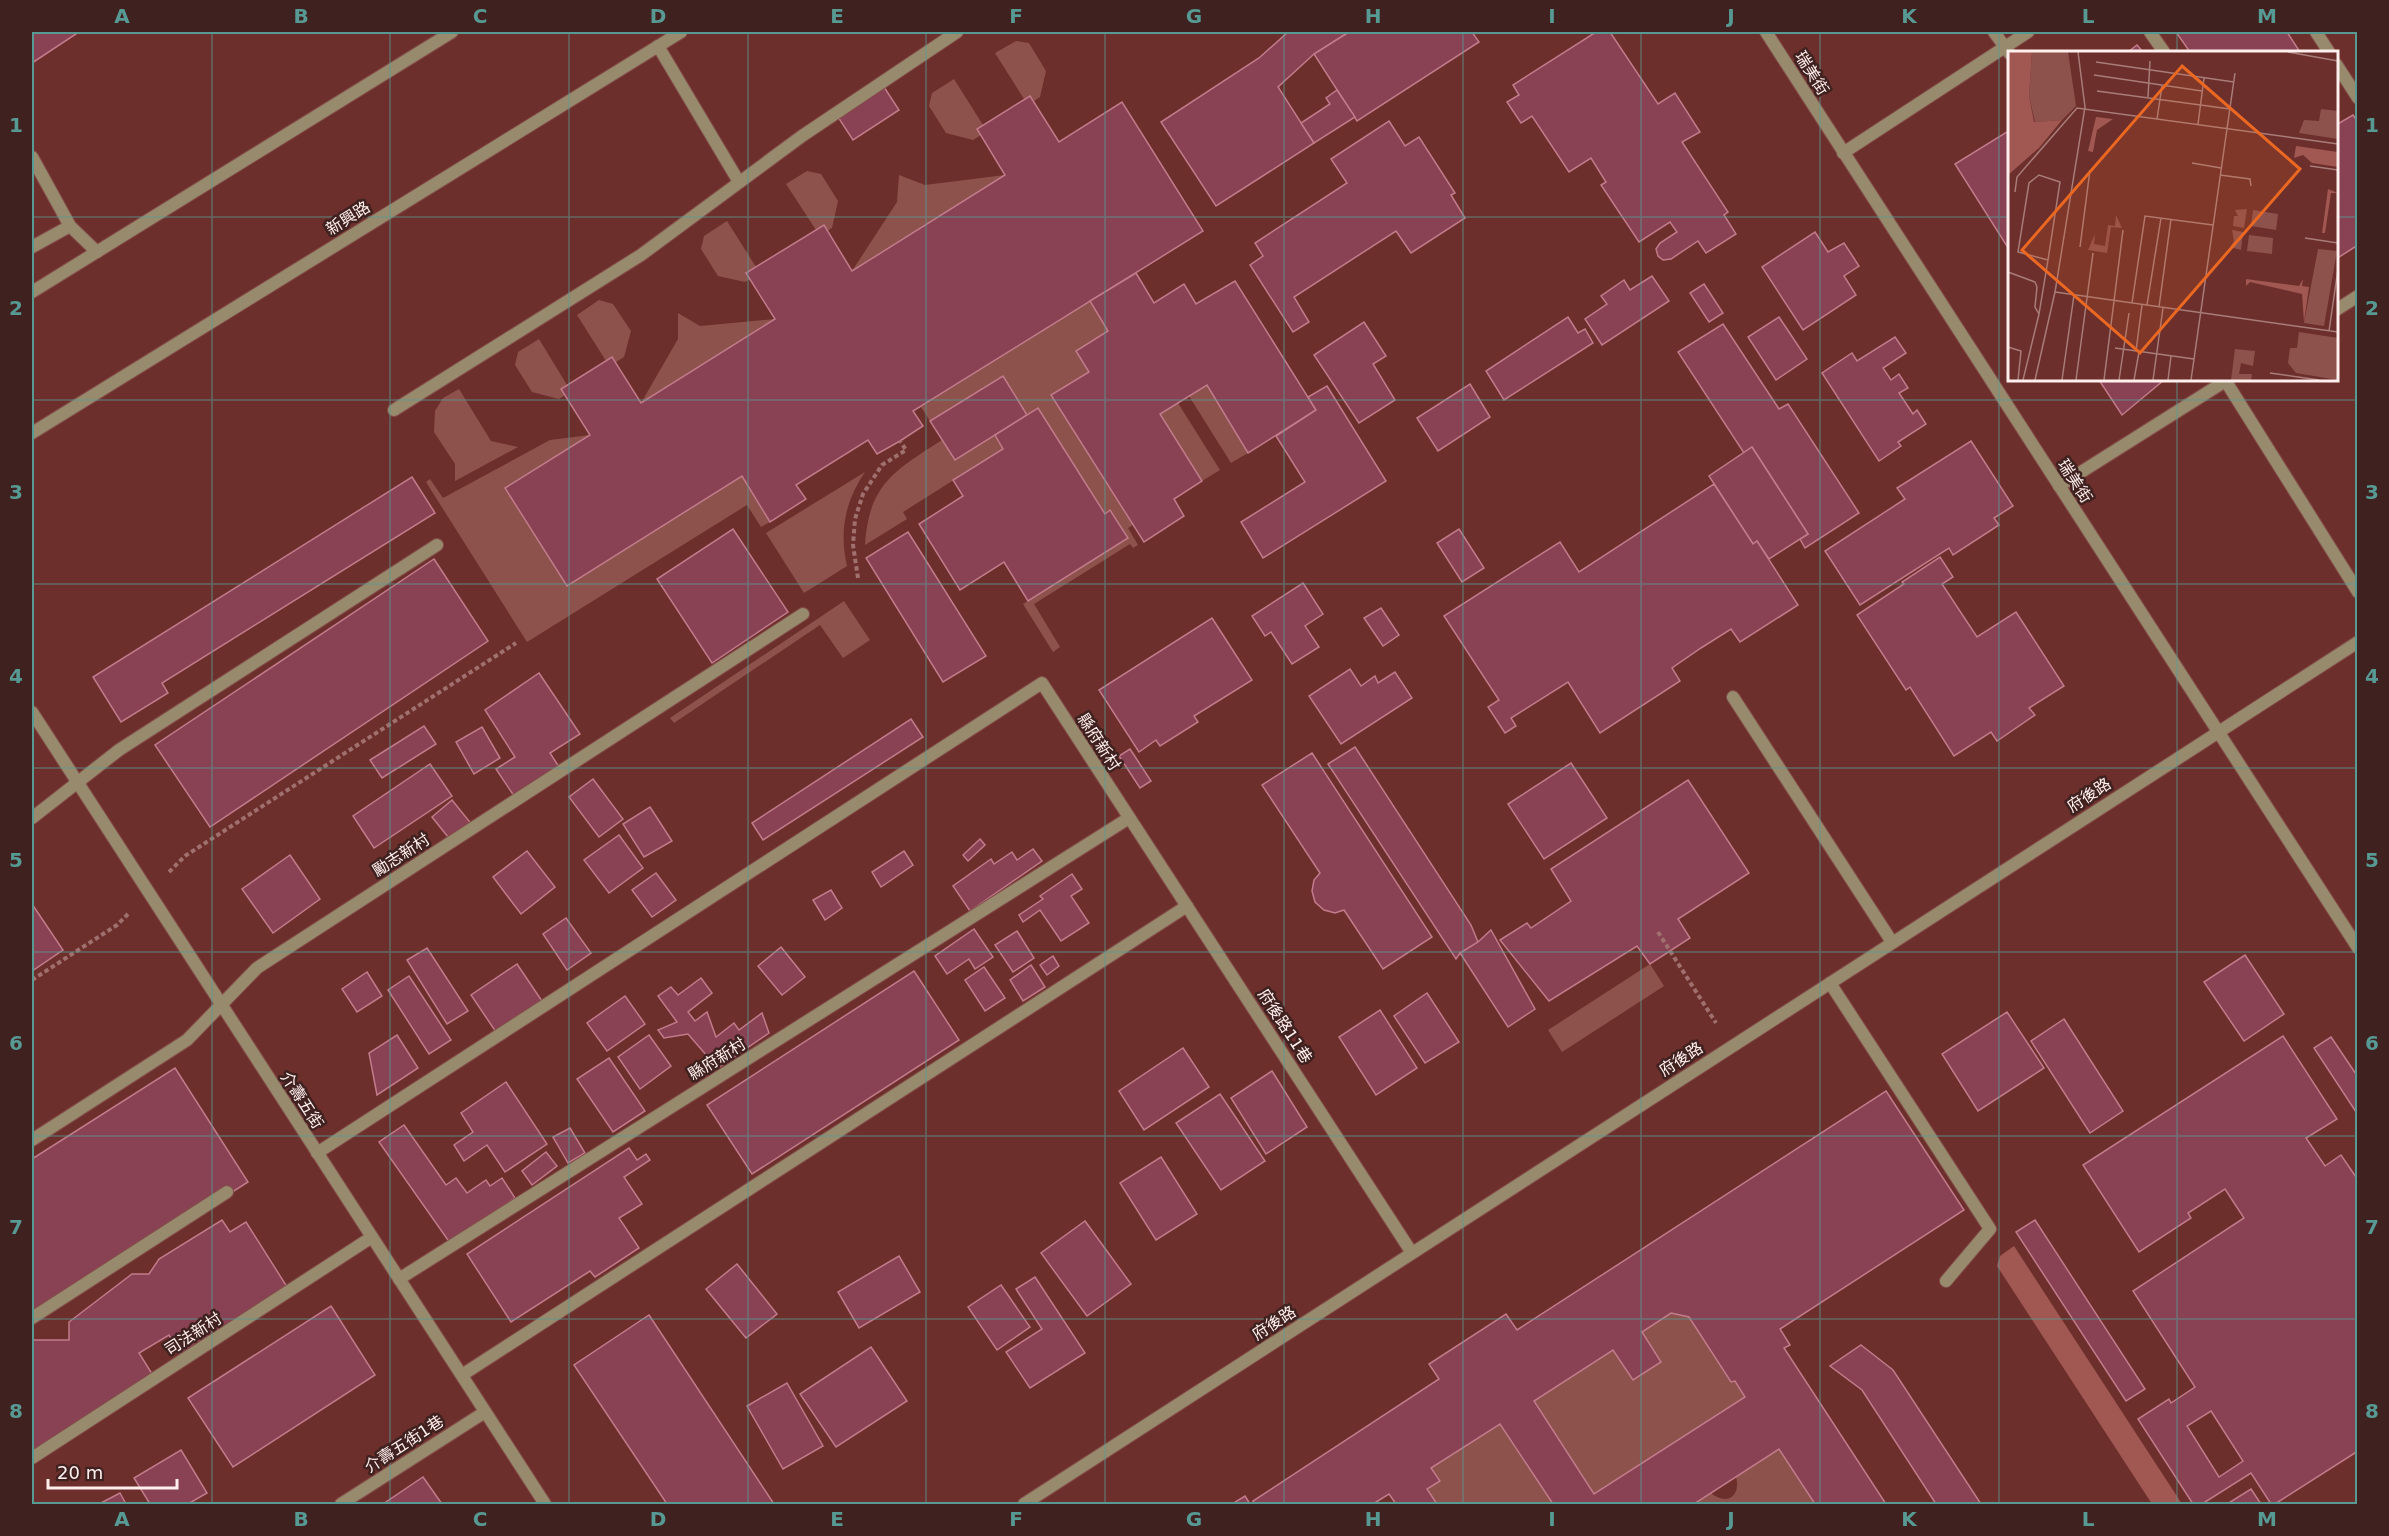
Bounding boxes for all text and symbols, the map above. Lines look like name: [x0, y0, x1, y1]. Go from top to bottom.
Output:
text: A: [114, 4, 130, 28]
text: B: [293, 4, 309, 28]
text: C: [473, 4, 487, 28]
text: D: [650, 4, 666, 28]
text: E: [830, 4, 844, 28]
text: F: [1009, 4, 1023, 28]
text: G: [1186, 4, 1202, 28]
text: H: [1365, 4, 1381, 28]
text: I: [1548, 4, 1556, 28]
text: J: [1725, 4, 1735, 28]
text: K: [1901, 4, 1918, 28]
text: L: [2082, 4, 2095, 28]
text: M: [2257, 4, 2277, 28]
street label: 瑞美街: [1791, 48, 1833, 98]
inset map: [2008, 51, 2338, 381]
text: 1: [9, 113, 23, 137]
text: 1: [2365, 113, 2379, 137]
street label: 新興路: [323, 197, 373, 239]
text: 2: [9, 296, 23, 320]
text: 2: [2365, 296, 2379, 320]
street label: 瑞美街: [2054, 456, 2096, 506]
text: 3: [9, 480, 23, 504]
text: 3: [2365, 480, 2379, 504]
text: 4: [9, 664, 23, 688]
text: 4: [2365, 664, 2379, 688]
street label: 縣府新村: [1074, 710, 1124, 774]
street label: 府後路: [2064, 774, 2114, 816]
street label: 勵志新村: [369, 830, 433, 880]
text: 5: [9, 848, 23, 872]
text: 5: [2365, 848, 2379, 872]
street label: 府後路11巷: [1254, 985, 1316, 1067]
text: 6: [9, 1031, 23, 1055]
text: 6: [2365, 1031, 2379, 1055]
street label: 縣府新村: [685, 1034, 749, 1084]
street label: 府後路: [1656, 1038, 1706, 1080]
street label: 介壽五街: [277, 1068, 327, 1132]
text: 7: [9, 1215, 23, 1239]
text: 7: [2365, 1215, 2379, 1239]
street label: 府後路: [1249, 1302, 1299, 1344]
street label: 司法新村: [161, 1309, 225, 1359]
text: 8: [9, 1399, 23, 1423]
text: 8: [2365, 1399, 2379, 1423]
street label: 介壽五街1巷: [361, 1411, 447, 1477]
scale bar: [48, 1452, 177, 1490]
text: 20 m: [57, 1462, 103, 1483]
text: A: [114, 1507, 130, 1531]
text: B: [293, 1507, 309, 1531]
text: C: [473, 1507, 487, 1531]
text: D: [650, 1507, 666, 1531]
text: E: [830, 1507, 844, 1531]
text: F: [1009, 1507, 1023, 1531]
text: G: [1186, 1507, 1202, 1531]
text: H: [1365, 1507, 1381, 1531]
text: I: [1548, 1507, 1556, 1531]
text: J: [1725, 1507, 1735, 1531]
text: K: [1901, 1507, 1918, 1531]
text: L: [2082, 1507, 2095, 1531]
text: M: [2257, 1507, 2277, 1531]

